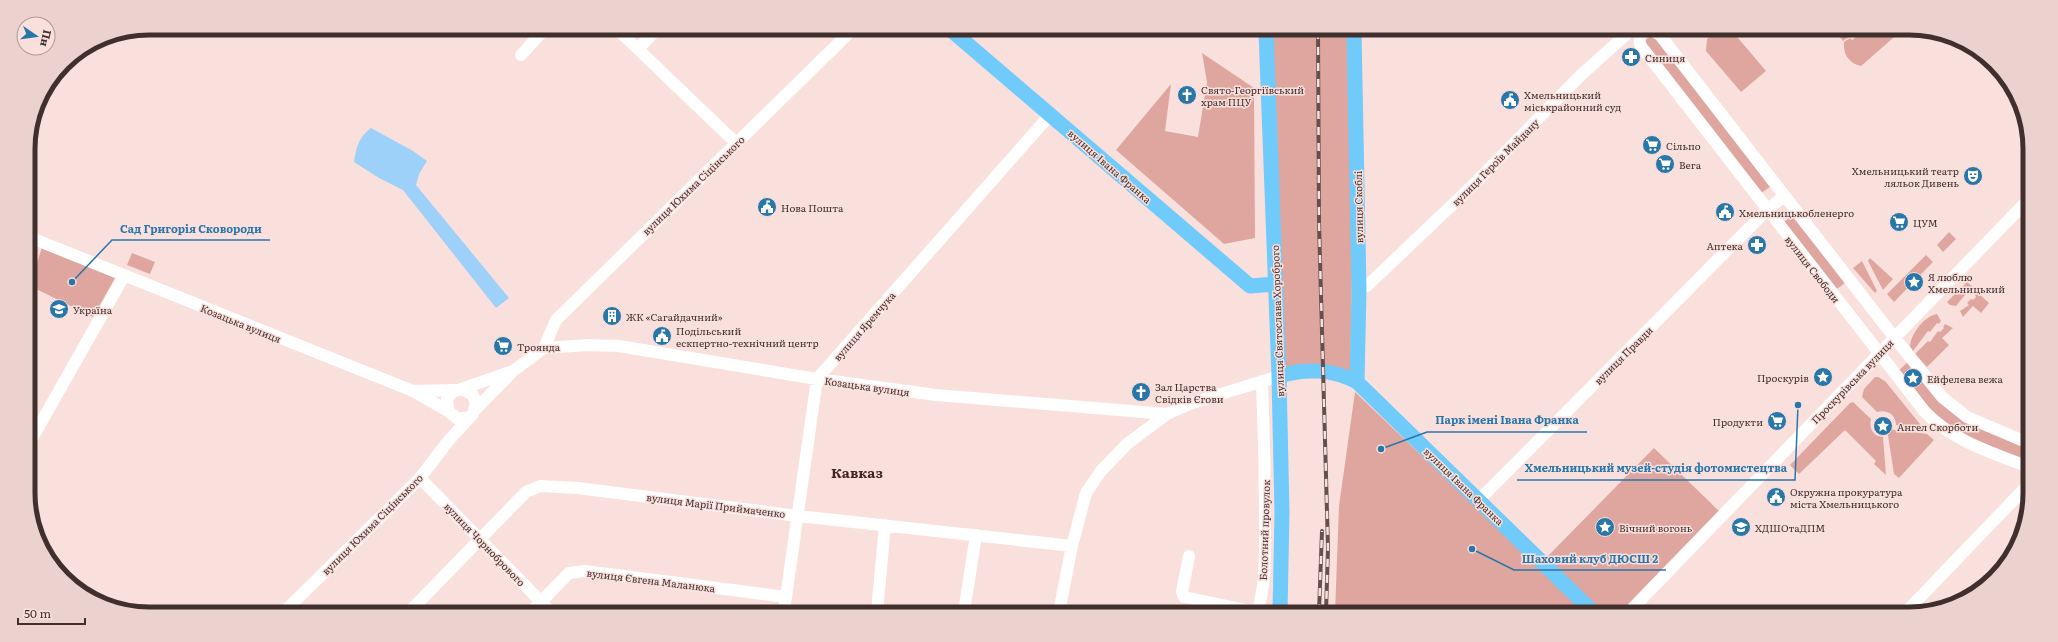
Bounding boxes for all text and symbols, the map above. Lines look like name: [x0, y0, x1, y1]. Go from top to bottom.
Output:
north arrow: [16, 16, 56, 56]
text: Пн: [37, 28, 56, 49]
pharmacy icon: Синиця: [1620, 46, 1642, 68]
place label: Синиця: [1645, 50, 1685, 65]
place label: Свято-Георгіївський храм ПЦУ: [1201, 82, 1304, 109]
church icon: Свято-Георгіївський храм ПЦУ: [1176, 84, 1198, 106]
place label: Хмельницький міськрайонний суд: [1524, 87, 1621, 114]
public building icon: Хмельницький міськрайонний суд: [1499, 89, 1521, 111]
street label: вулиця Героїв Майдану: [1448, 115, 1542, 209]
street label: вулиця Івана Франка: [1065, 126, 1155, 207]
street label: вулиця Юхима Сіцінського: [638, 132, 748, 238]
supermarket icon: Сільпо: [1641, 134, 1663, 156]
place label: Сільпо: [1666, 138, 1701, 153]
supermarket icon: Вега: [1654, 153, 1676, 175]
place label: Вега: [1679, 157, 1702, 172]
place label: Хмельницький театр ляльок Дивень: [1852, 163, 1960, 190]
theatre icon: Хмельницький театр ляльок Дивень: [1962, 165, 1984, 187]
street label: вулиця Скоблі: [1350, 170, 1366, 243]
public building icon: Нова Пошта: [756, 196, 778, 218]
place label: Нова Пошта: [781, 200, 844, 215]
public building icon: Хмельницькобленерго: [1714, 201, 1736, 223]
place label: Хмельницькобленерго: [1739, 205, 1854, 220]
supermarket icon: ЦУМ: [1888, 211, 1910, 233]
place label: ЦУМ: [1913, 215, 1938, 230]
callout: Сад Григорія Сковороди: [112, 217, 270, 240]
text: Сад Григорія Сковороди: [120, 220, 262, 236]
street label: вулиця Свободи: [1782, 232, 1844, 306]
pharmacy icon: Аптека: [1746, 234, 1768, 256]
place label: Аптека: [1707, 238, 1744, 253]
street label: вулиця Святослава Хороброго: [1267, 245, 1287, 397]
place label: Я люблю Хмельницький: [1928, 269, 2005, 296]
place icon: Я люблю Хмельницький: [1903, 271, 1925, 293]
street label: вулиця Яремчука: [830, 287, 899, 364]
school or university icon: Україна: [48, 298, 70, 320]
street label: Козацька вулиця: [198, 300, 284, 346]
place label: Україна: [73, 302, 113, 317]
building icon: ЖК «Сагайдачний»: [601, 305, 623, 327]
place label: ЖК «Сагайдачний»: [626, 309, 723, 324]
street label: вулиця Правди: [1590, 322, 1656, 388]
place label: Подільський ескпертно-технічний центр: [676, 323, 819, 350]
public building icon: Подільський ескпертно-технічний центр: [651, 325, 673, 347]
supermarket icon: Троянда: [492, 335, 514, 357]
street label: Проскурівська вулиця: [1807, 335, 1897, 427]
place label: Троянда: [517, 339, 561, 354]
place icon: Проскурів: [1812, 366, 1834, 388]
place icon: Ейфелева вежа: [1902, 367, 1924, 389]
place label: Проскурів: [1757, 370, 1809, 385]
place label: Ейфелева вежа: [1927, 371, 2003, 386]
street label: Козацька вулиця: [823, 373, 911, 399]
place label: Зал Царства Свідків Єгови: [1155, 379, 1224, 406]
church icon: Зал Царства Свідків Єгови: [1130, 381, 1152, 403]
callout: Парк імені Івана Франка: [1427, 409, 1587, 432]
supermarket icon: Продукти: [1766, 410, 1788, 432]
text: Парк імені Івана Франка: [1435, 411, 1579, 427]
place label: Продукти: [1713, 414, 1763, 429]
place icon: Ангел Скорботи: [1872, 415, 1894, 437]
place label: Ангел Скорботи: [1897, 419, 1978, 434]
street label: вулиця Івана Франка: [1421, 444, 1508, 529]
callout: Хмельницький музей-студія фотомистецтва: [1517, 457, 1795, 480]
text: Хмельницький музей-студія фотомистецтва: [1525, 459, 1788, 475]
district label: Кавказ: [831, 462, 883, 482]
street label: вулиця Юхима Сіцінського: [318, 470, 426, 578]
street label: Болотний провулок: [1255, 479, 1273, 581]
place label: Окружна прокуратура міста Хмельницького: [1790, 484, 1903, 511]
public building icon: Окружна прокуратура міста Хмельницького: [1765, 486, 1787, 508]
street label: вулиця Марії Приймаченко: [646, 489, 786, 521]
street label: вулиця Чорнобрового: [441, 499, 529, 589]
place icon: Вічний вогонь: [1594, 516, 1616, 538]
school or university icon: ХДШОтаДПМ: [1730, 516, 1752, 538]
place label: Вічний вогонь: [1619, 520, 1693, 535]
place label: ХДШОтаДПМ: [1755, 520, 1825, 535]
callout: Шаховий клуб ДЮСШ 2: [1514, 547, 1666, 570]
text: Шаховий клуб ДЮСШ 2: [1522, 550, 1658, 566]
street label: вулиця Євгена Маланюка: [586, 565, 717, 595]
scale bar: [18, 600, 85, 626]
text: 50 m: [24, 604, 51, 622]

